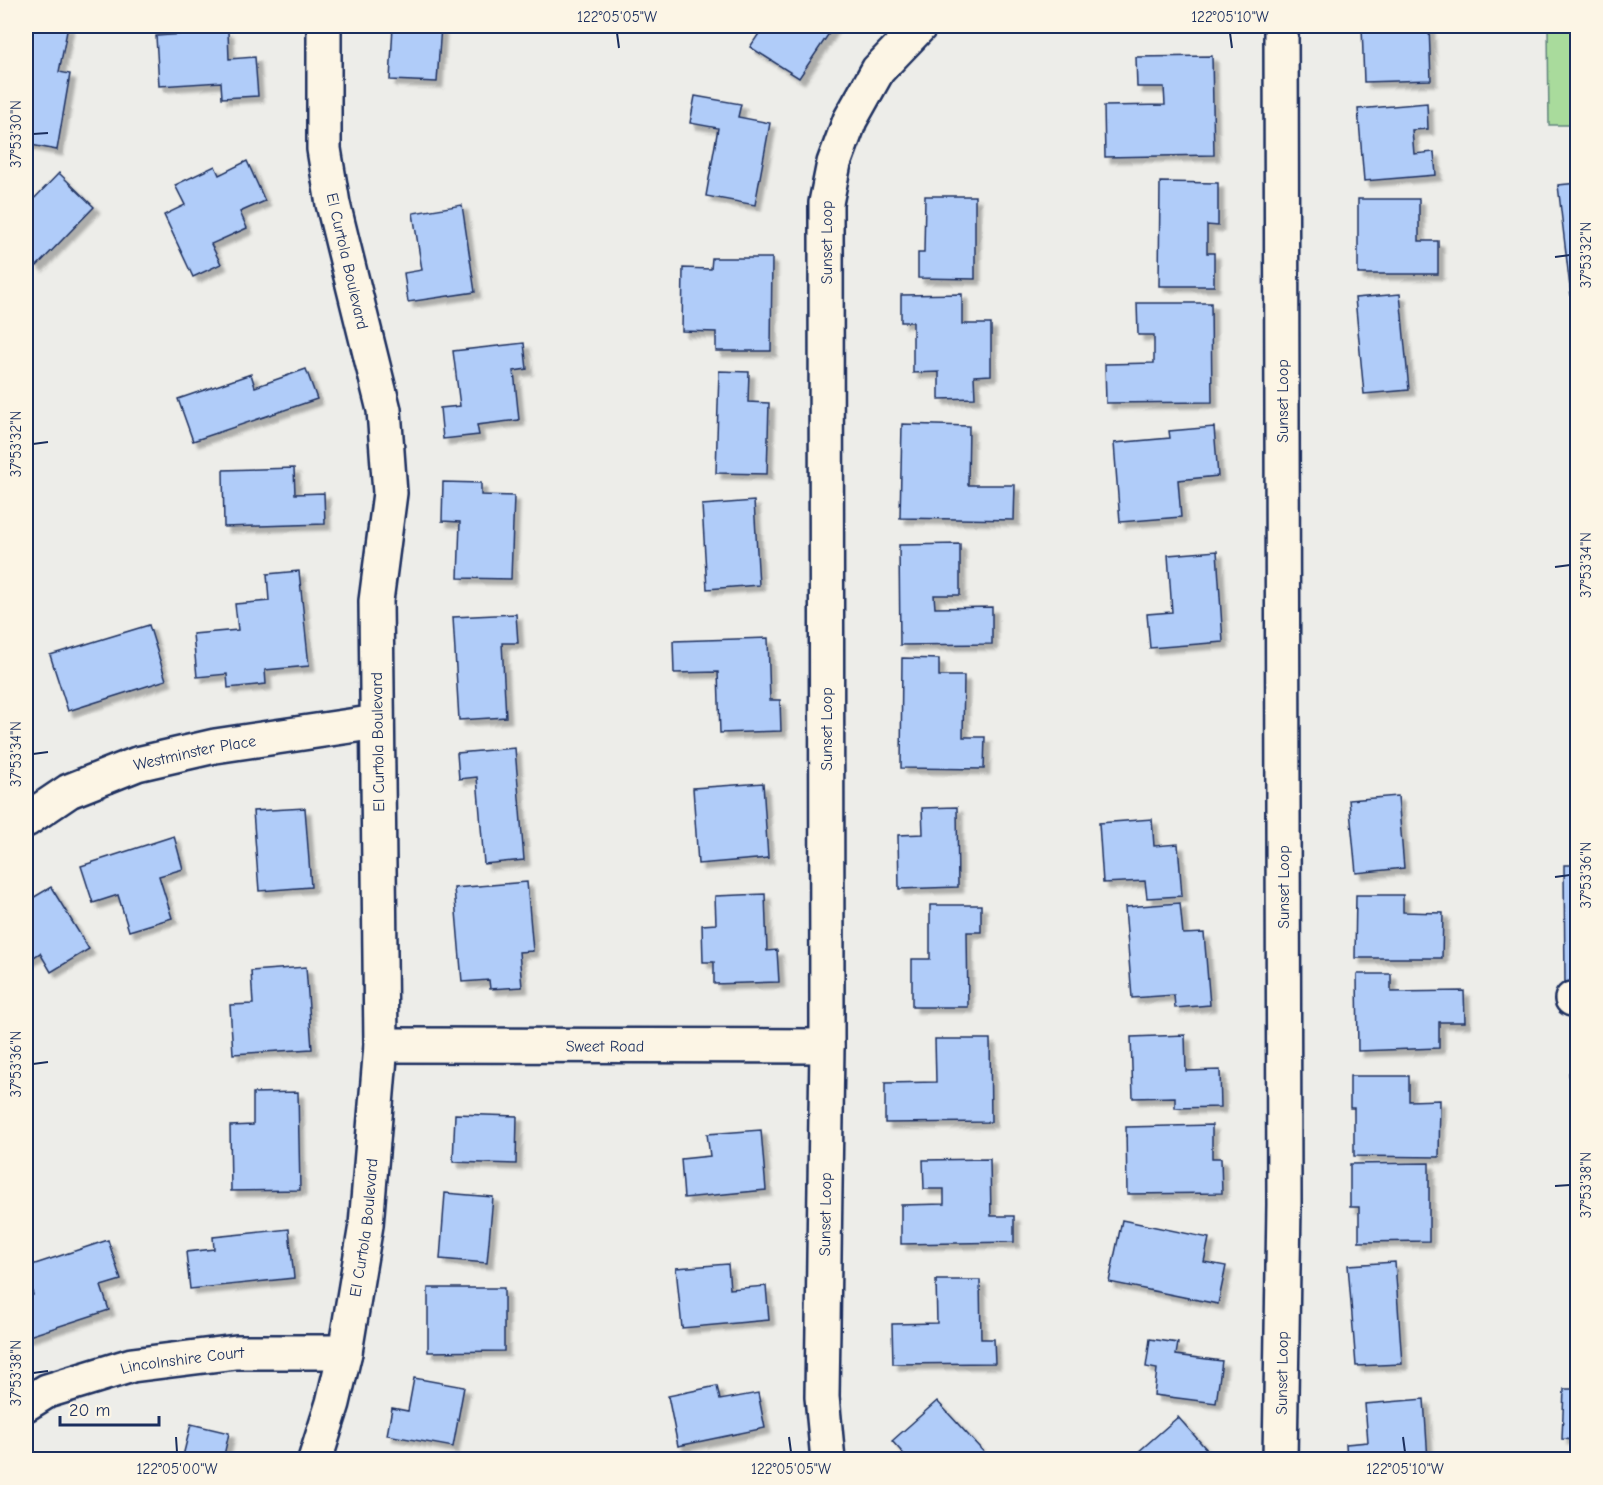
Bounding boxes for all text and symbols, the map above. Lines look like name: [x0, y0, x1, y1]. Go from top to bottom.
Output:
text: 122°05'05"W: [577, 8, 657, 26]
text: 122°05'10"W: [1191, 8, 1269, 26]
text: 37°53'30"N: [7, 100, 25, 168]
street label: El Curtola Boulevard: [323, 191, 371, 331]
street label: Sunset Loop: [818, 200, 836, 284]
text: 37°53'32"N: [1577, 222, 1595, 288]
street label: Sunset Loop: [1274, 359, 1292, 443]
text: 37°53'32"N: [7, 411, 25, 477]
text: 37°53'34"N: [1577, 532, 1595, 598]
street label: El Curtola Boulevard: [368, 672, 388, 812]
street label: Sunset Loop: [818, 687, 836, 771]
text: 37°53'34"N: [7, 721, 25, 787]
street label: Westminster Place: [132, 732, 257, 775]
text: 37°53'36"N: [1577, 842, 1595, 908]
street label: Sunset Loop: [1275, 845, 1293, 929]
text: 37°53'36"N: [7, 1031, 25, 1097]
street label: Sweet Road: [566, 1037, 644, 1056]
text: 37°53'38"N: [1577, 1152, 1595, 1218]
street label: El Curtola Boulevard: [346, 1158, 382, 1298]
street label: Sunset Loop: [816, 1172, 835, 1256]
street label: Sunset Loop: [1273, 1331, 1292, 1415]
text: 37°53'38"N: [7, 1340, 25, 1406]
street label: Lincolnshire Court: [118, 1344, 244, 1378]
scale bar: [60, 1389, 159, 1427]
text: 20 m: [69, 1400, 110, 1421]
text: 122°05'00"W: [137, 1460, 217, 1478]
text: 122°05'05"W: [751, 1460, 831, 1478]
text: 122°05'10"W: [1366, 1460, 1444, 1478]

